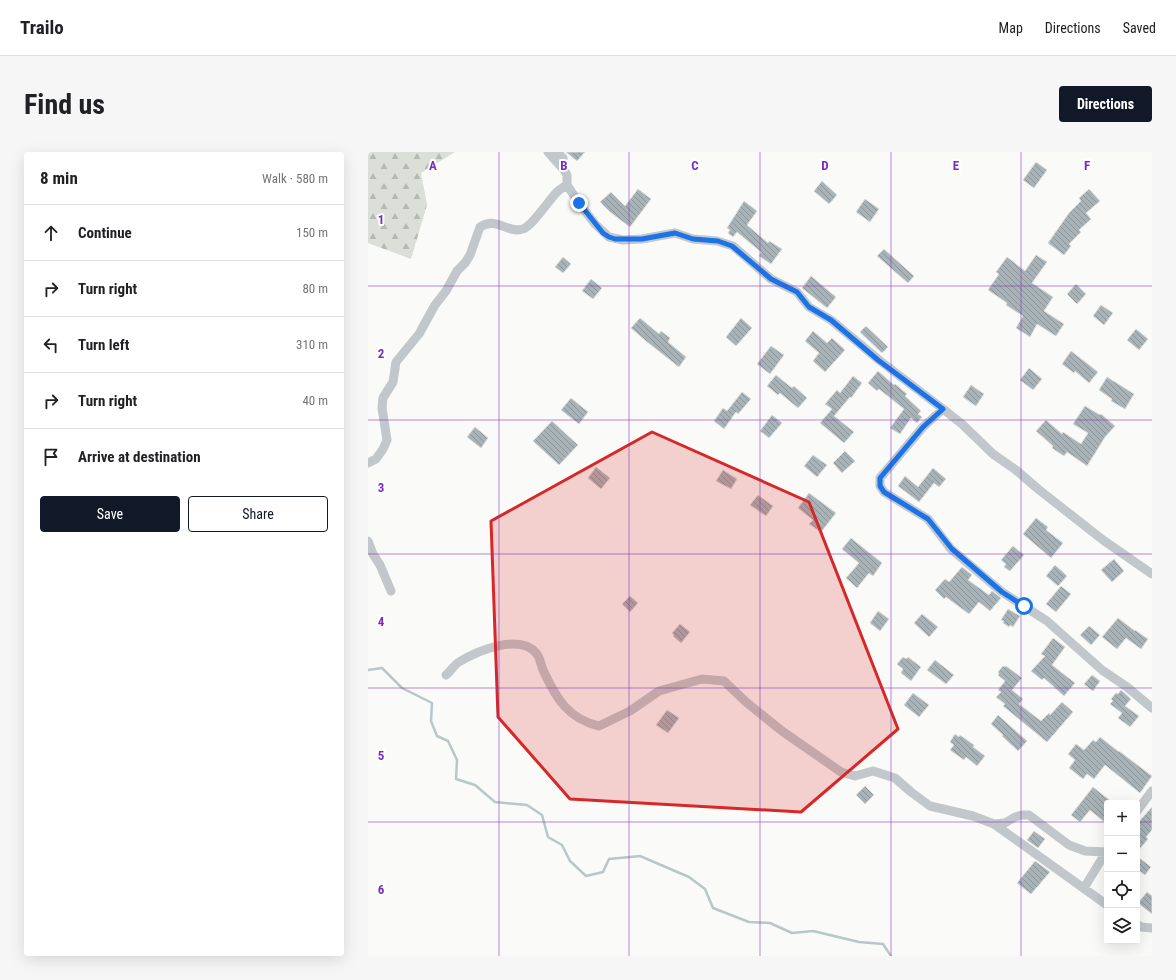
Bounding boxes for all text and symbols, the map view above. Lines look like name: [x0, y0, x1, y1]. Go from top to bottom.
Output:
text: Trailo: [20, 16, 64, 39]
text: Map: [999, 20, 1023, 36]
text: Directions: [1045, 20, 1101, 36]
text: Saved: [1123, 20, 1156, 36]
button: Directions: [1059, 86, 1152, 122]
text: Find us: [24, 88, 105, 121]
text: A: [429, 158, 437, 173]
text: B: [560, 158, 568, 173]
text: C: [691, 158, 699, 173]
text: D: [821, 158, 829, 173]
text: E: [953, 158, 960, 173]
text: F: [1084, 158, 1090, 173]
text: 8 min: [40, 168, 78, 188]
text: Walk · 580 m: [262, 171, 328, 186]
route end: [570, 194, 588, 212]
text: 1: [378, 212, 384, 227]
icon: ahead: [40, 222, 62, 244]
text: Continue: [78, 224, 132, 242]
text: 150 m: [296, 225, 328, 240]
icon: right: [40, 278, 62, 300]
text: Turn right: [78, 280, 137, 298]
text: 80 m: [302, 281, 328, 296]
icon: left: [40, 334, 62, 356]
text: Turn left: [78, 336, 129, 354]
text: 310 m: [296, 337, 328, 352]
text: 2: [378, 346, 385, 361]
icon: right: [40, 390, 62, 412]
text: Turn right: [78, 392, 137, 410]
text: 40 m: [302, 393, 328, 408]
icon: arrive: [40, 446, 62, 468]
text: Arrive at destination: [78, 448, 201, 466]
text: 3: [378, 480, 384, 495]
button: Save: [40, 496, 180, 532]
button: Share: [188, 496, 328, 532]
route start: [1015, 597, 1033, 615]
text: 4: [378, 614, 385, 629]
text: 5: [378, 748, 385, 763]
map controls: [1104, 800, 1140, 944]
button: +: [1104, 800, 1140, 836]
button: −: [1104, 836, 1140, 872]
button: locate: [1104, 872, 1140, 908]
text: 6: [378, 882, 385, 897]
button: layers: [1104, 908, 1140, 944]

